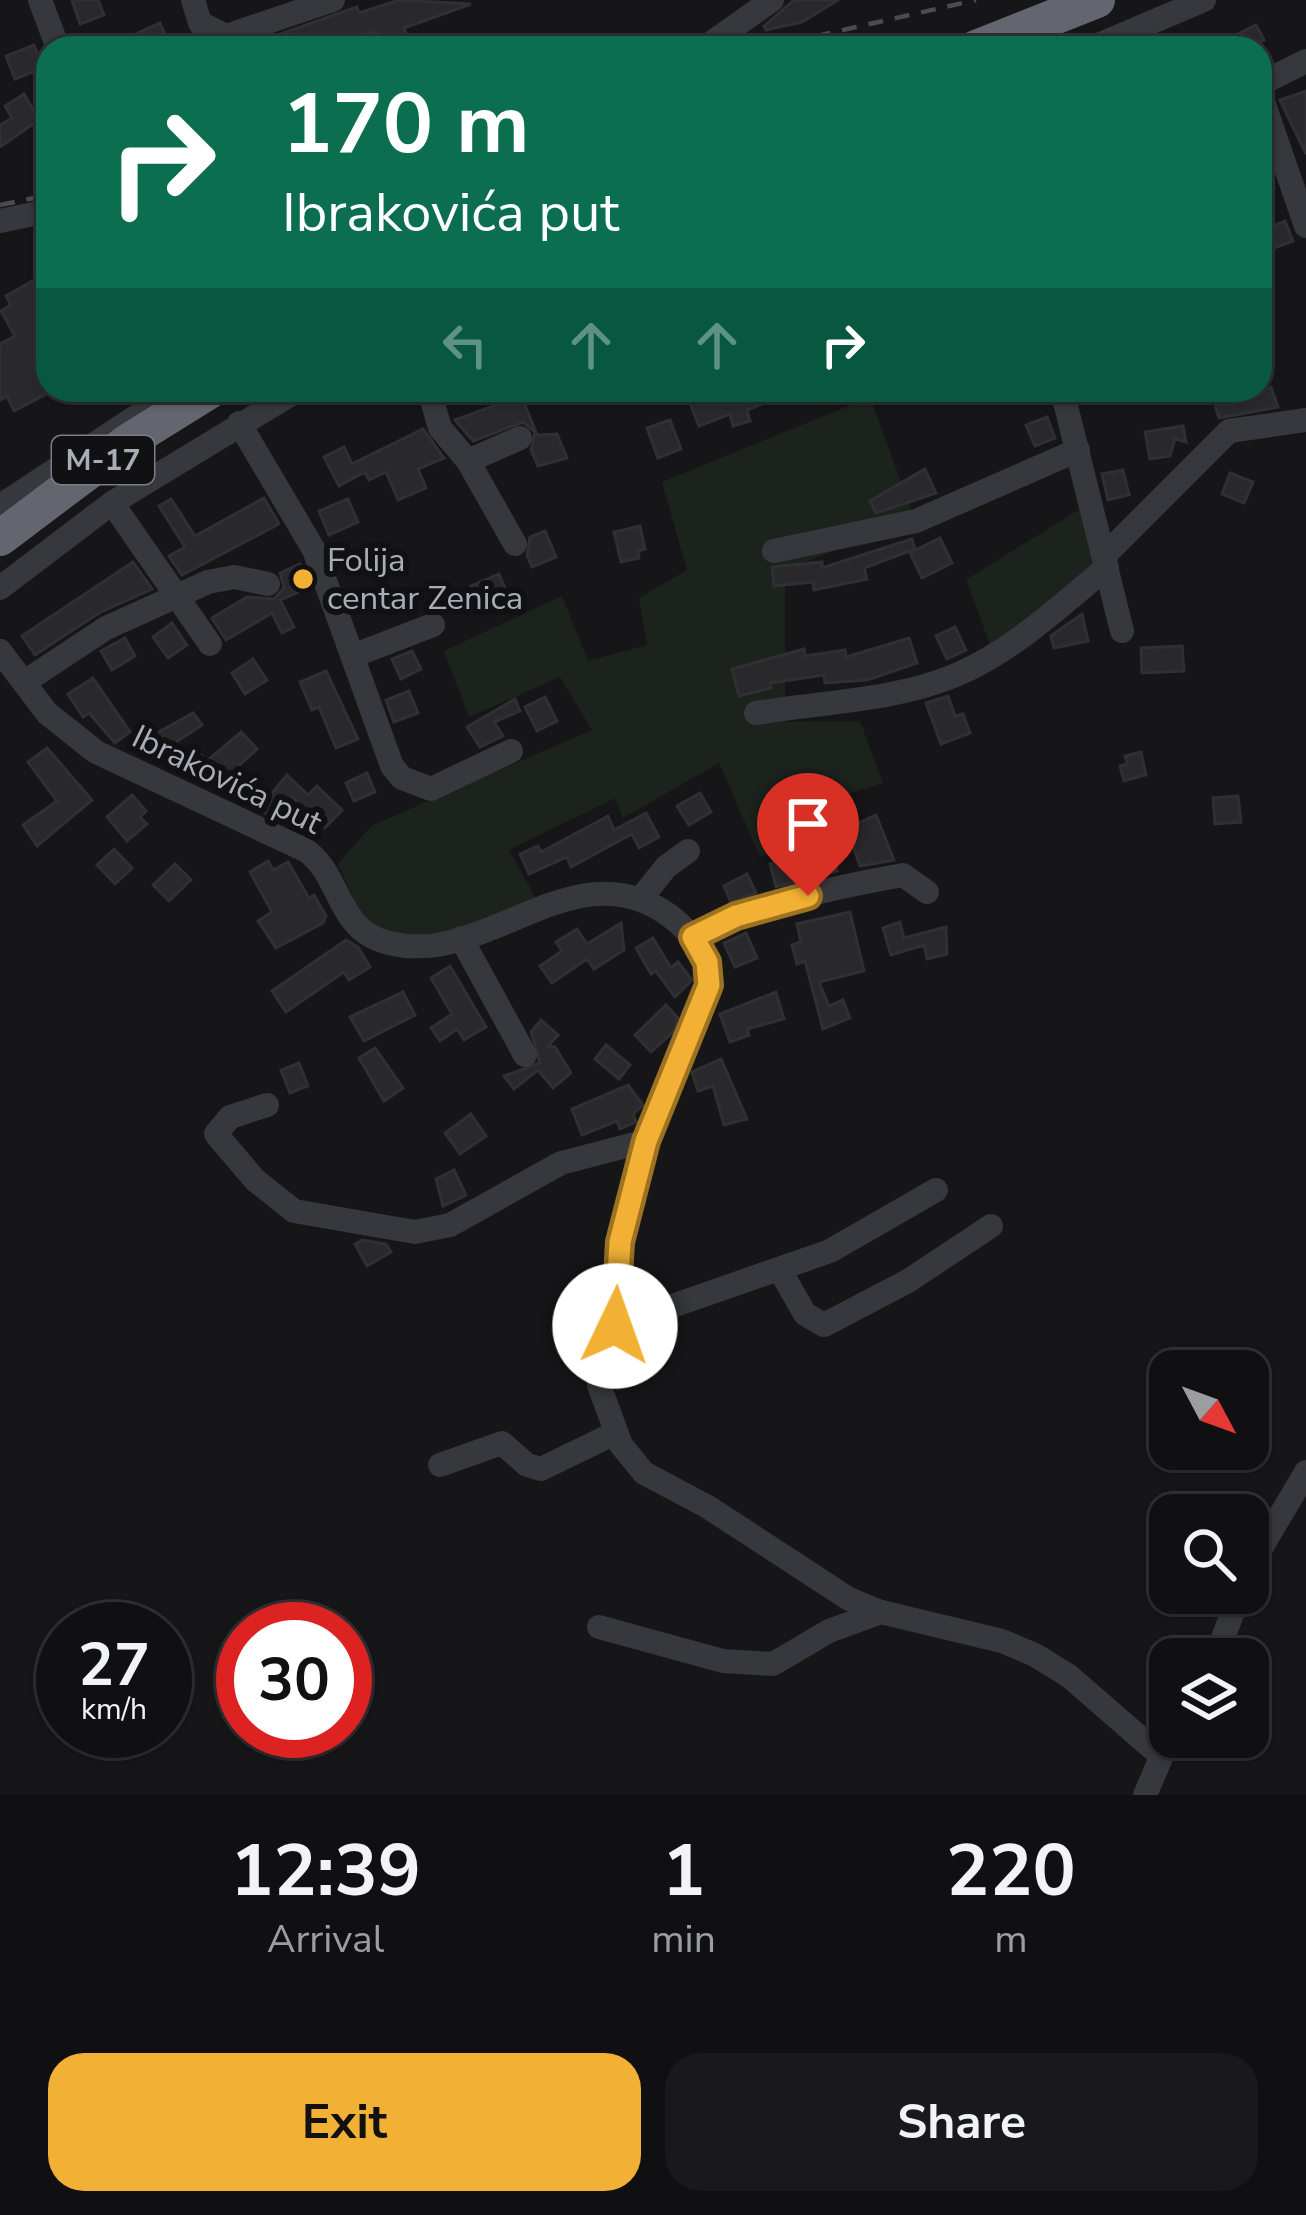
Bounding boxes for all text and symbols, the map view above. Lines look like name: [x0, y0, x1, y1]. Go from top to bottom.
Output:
text: 170 m: [282, 67, 530, 182]
icon: right: [84, 84, 240, 240]
text: Ibrakovića put: [282, 176, 619, 250]
icon: left: [432, 312, 498, 378]
icon: ahead: [558, 312, 624, 378]
icon: ahead: [684, 312, 750, 378]
icon: right: [810, 312, 876, 378]
road number: M-17: [52, 436, 154, 484]
place label: Folija centar Zenica: [327, 538, 523, 621]
marker: Folija centar Zenica: [290, 566, 316, 592]
street label: Ibrakovića put: [125, 715, 330, 846]
pin: [757, 773, 859, 896]
icon: arrive: [775, 791, 841, 857]
position arrow: [552, 1263, 678, 1389]
north arrow: [1149, 1350, 1269, 1470]
map controls: [1149, 1350, 1269, 1758]
button: search: [1149, 1494, 1269, 1614]
speed limit sign: 30: [216, 1602, 372, 1758]
text: 27: [78, 1624, 150, 1706]
button: layers: [1149, 1638, 1269, 1758]
text: km/h: [81, 1689, 147, 1730]
text: 12:39: [230, 1822, 421, 1920]
text: 1: [662, 1822, 705, 1920]
text: 220: [946, 1822, 1076, 1920]
text: Arrival: [267, 1913, 384, 1966]
text: min: [651, 1913, 716, 1966]
text: m: [994, 1913, 1028, 1966]
button: Exit: [48, 2053, 641, 2191]
button: Share: [665, 2053, 1258, 2191]

